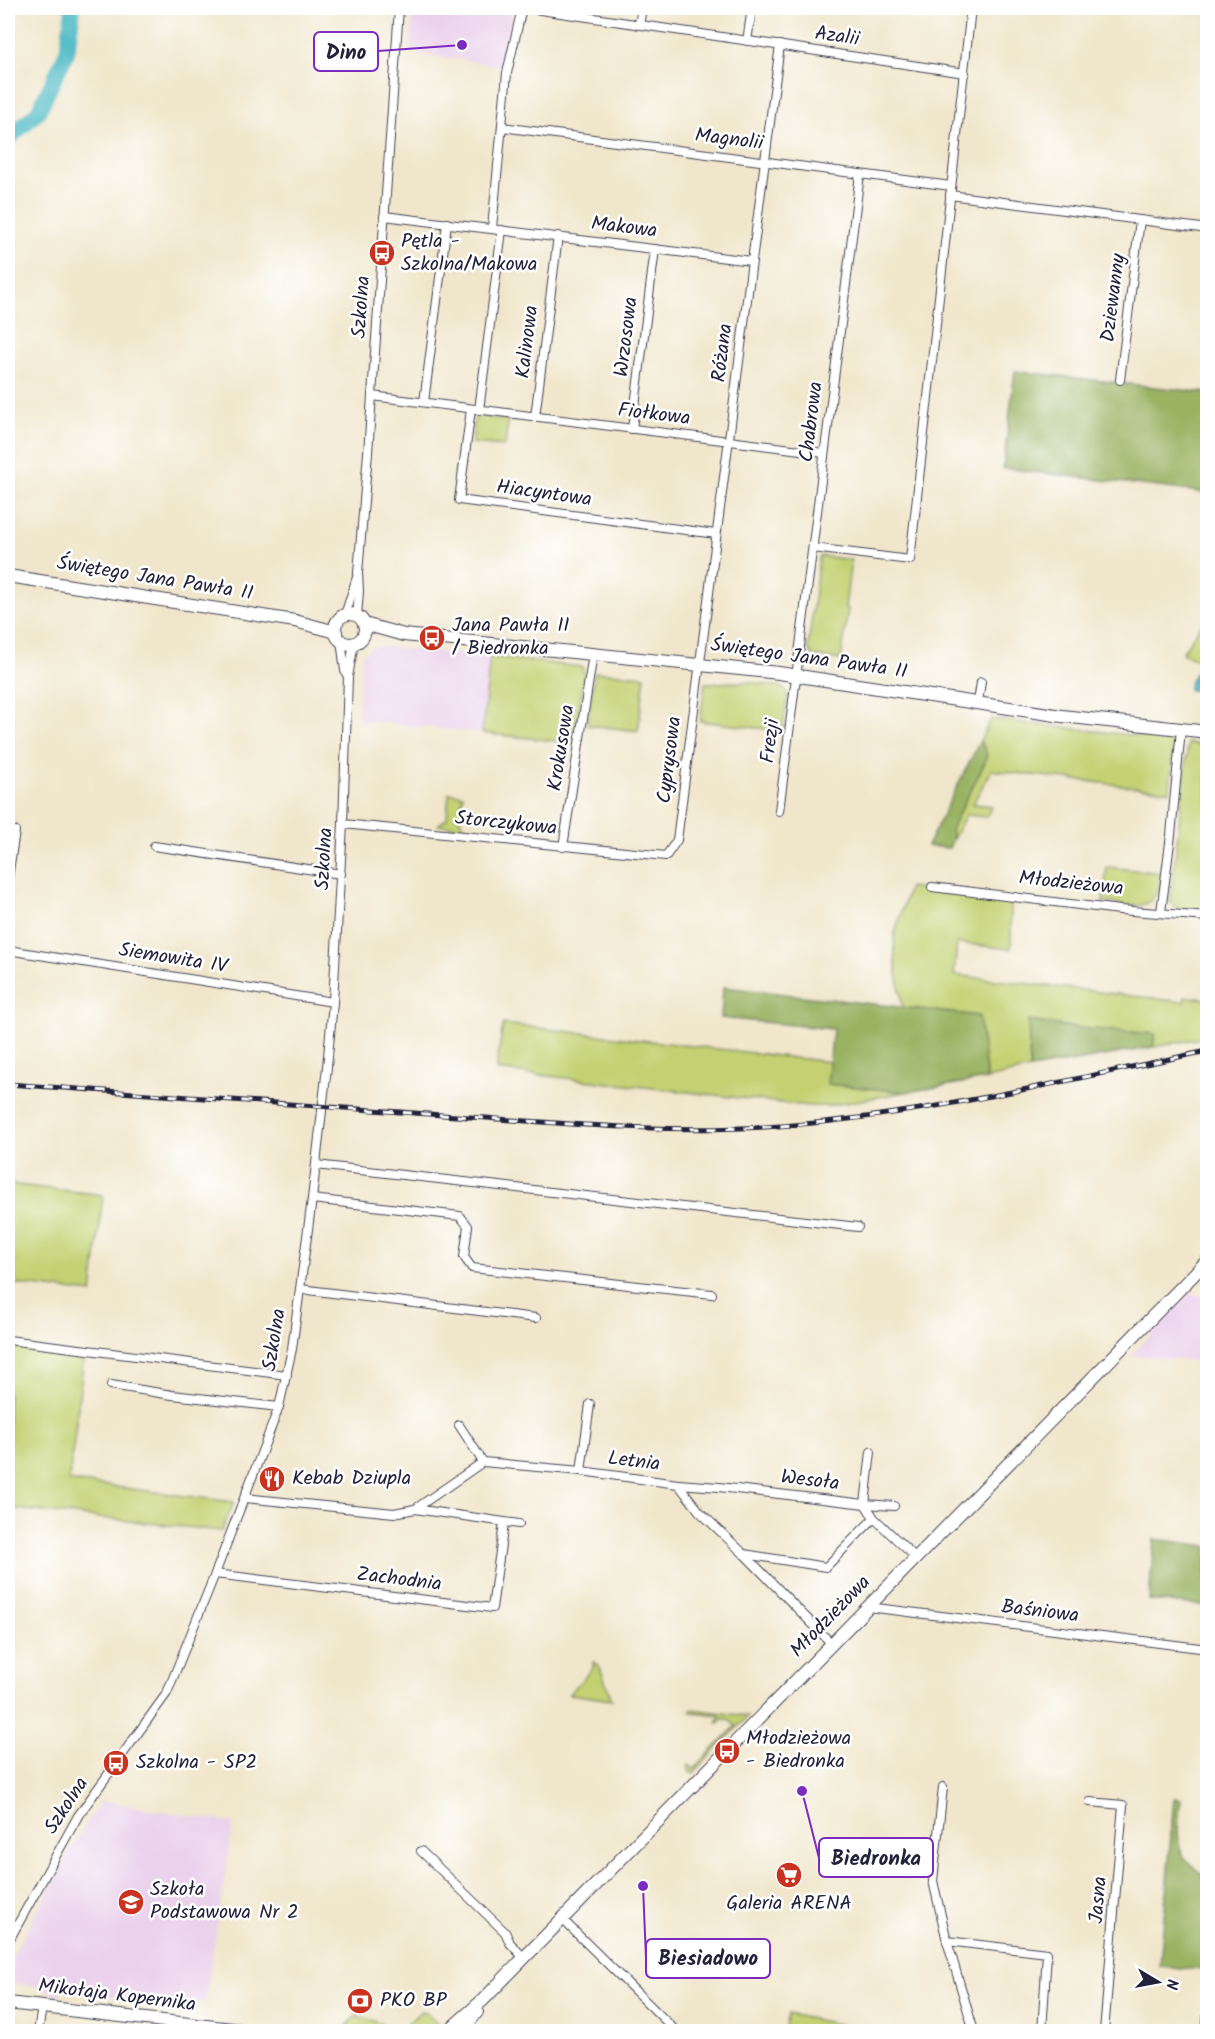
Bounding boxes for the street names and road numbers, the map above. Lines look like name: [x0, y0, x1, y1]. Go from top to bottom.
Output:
street label: Azalii: [813, 18, 863, 56]
street label: Magnolii: [693, 120, 766, 160]
street label: Makowa: [589, 208, 659, 248]
street label: Dziewanny: [1093, 251, 1135, 344]
street label: Szkolna: [344, 275, 380, 339]
street label: Wrzosowa: [606, 295, 648, 379]
street label: Kalinowa: [508, 304, 548, 380]
street label: Różana: [704, 322, 742, 384]
street label: Chabrowa: [791, 380, 833, 464]
street label: Fiołkowa: [616, 395, 692, 435]
street label: Hiacyntowa: [494, 471, 594, 517]
street label: Świętego Jana Pawła II: [55, 548, 255, 610]
street label: Świętego Jana Pawła II: [709, 629, 909, 689]
street label: Krokusowa: [539, 703, 585, 793]
street label: Cyprysowa: [649, 715, 691, 805]
street label: Frezji: [752, 716, 790, 765]
street label: Storczykowa: [453, 803, 559, 845]
street label: Szkolna: [307, 827, 343, 891]
street label: Młodzieżowa: [1017, 863, 1125, 905]
street label: Siemowita IV: [116, 935, 231, 984]
street label: Szkolna: [254, 1306, 296, 1374]
street label: Letnia: [606, 1443, 662, 1481]
street label: Wesoła: [779, 1462, 841, 1500]
street label: Zachodnia: [355, 1559, 443, 1601]
street label: Młodzieżowa: [783, 1568, 879, 1666]
street label: Baśniowa: [999, 1591, 1081, 1633]
street label: Szkolna: [36, 1771, 98, 1841]
street label: Jasna: [1081, 1875, 1117, 1925]
street label: Mikołaja Kopernika: [36, 1970, 198, 2022]

